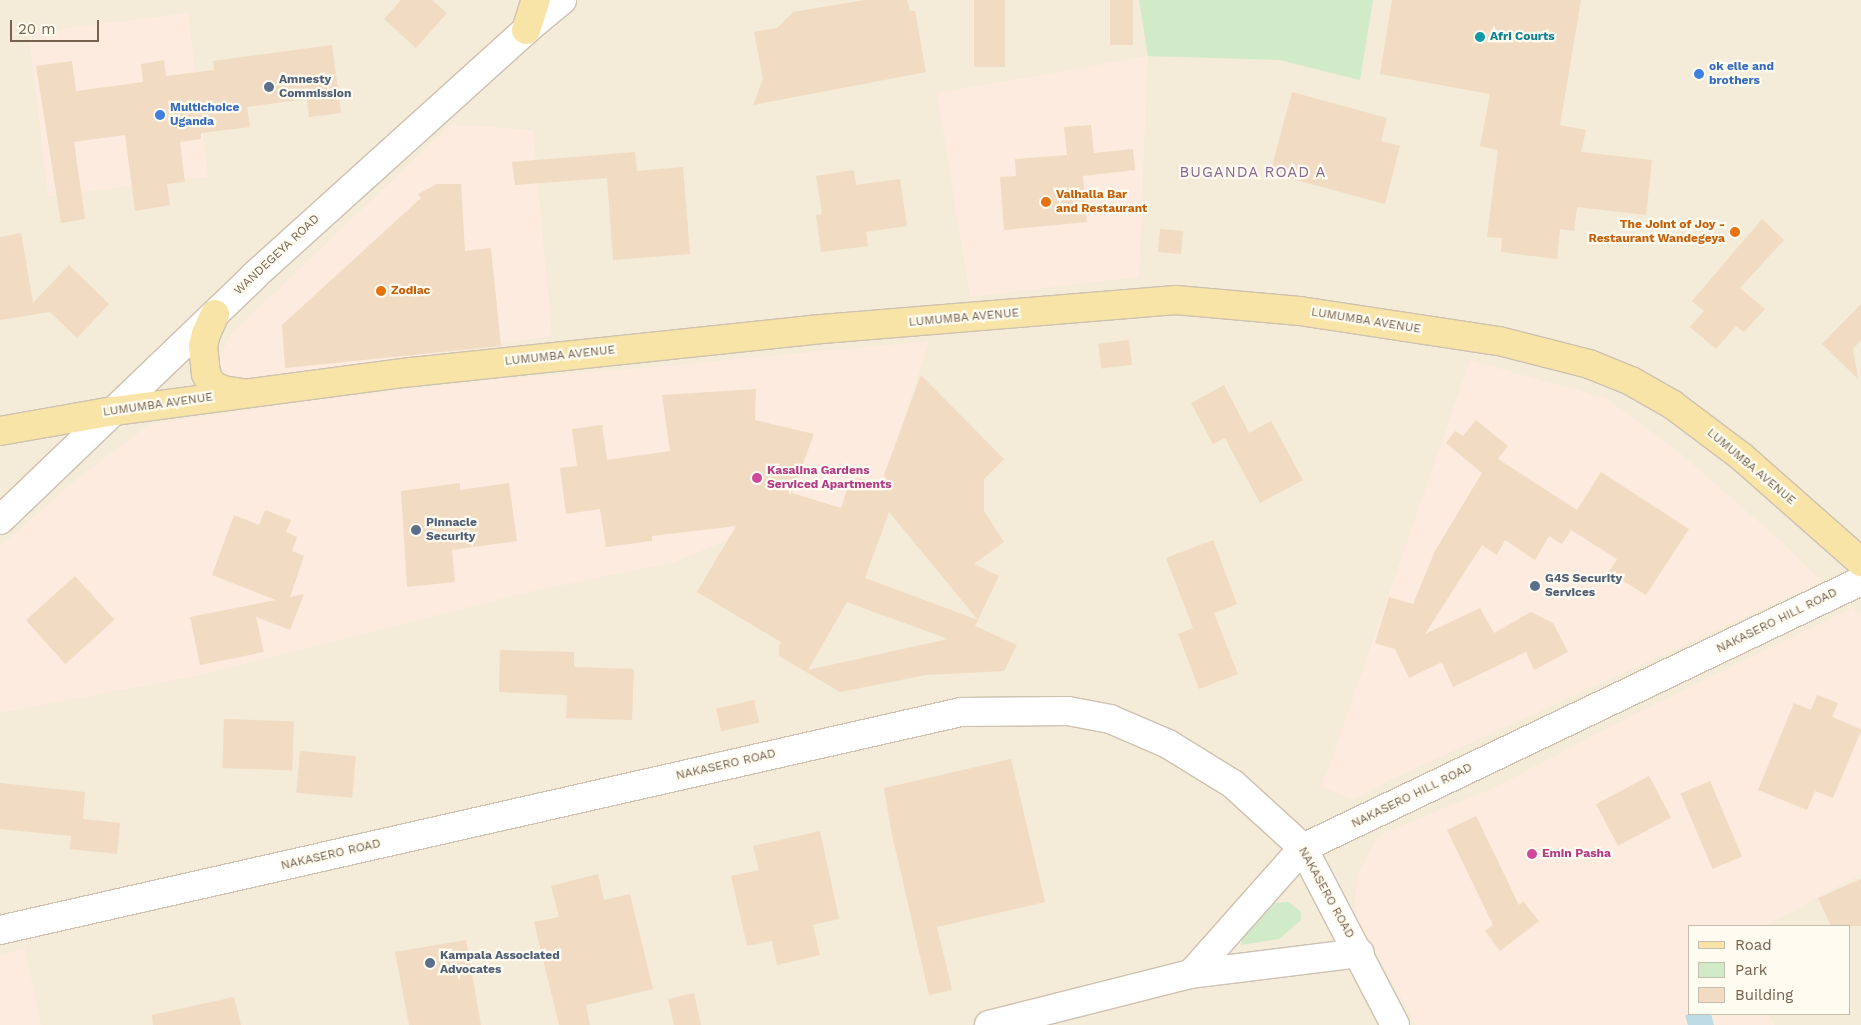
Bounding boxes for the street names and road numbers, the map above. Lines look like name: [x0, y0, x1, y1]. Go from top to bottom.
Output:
street label: WANDEGEYA ROAD: [231, 212, 323, 298]
street label: LUMUMBA AVENUE: [1310, 305, 1422, 337]
street label: LUMUMBA AVENUE: [908, 306, 1020, 330]
street label: LUMUMBA AVENUE: [504, 343, 616, 369]
street label: LUMUMBA AVENUE: [102, 390, 214, 420]
street label: LUMUMBA AVENUE: [1704, 426, 1798, 508]
street label: NAKASERO HILL ROAD: [1714, 585, 1840, 657]
street label: NAKASERO ROAD: [675, 747, 777, 783]
street label: NAKASERO HILL ROAD: [1349, 760, 1475, 832]
street label: NAKASERO ROAD: [280, 837, 382, 873]
street label: NAKASERO ROAD: [1295, 845, 1357, 941]

